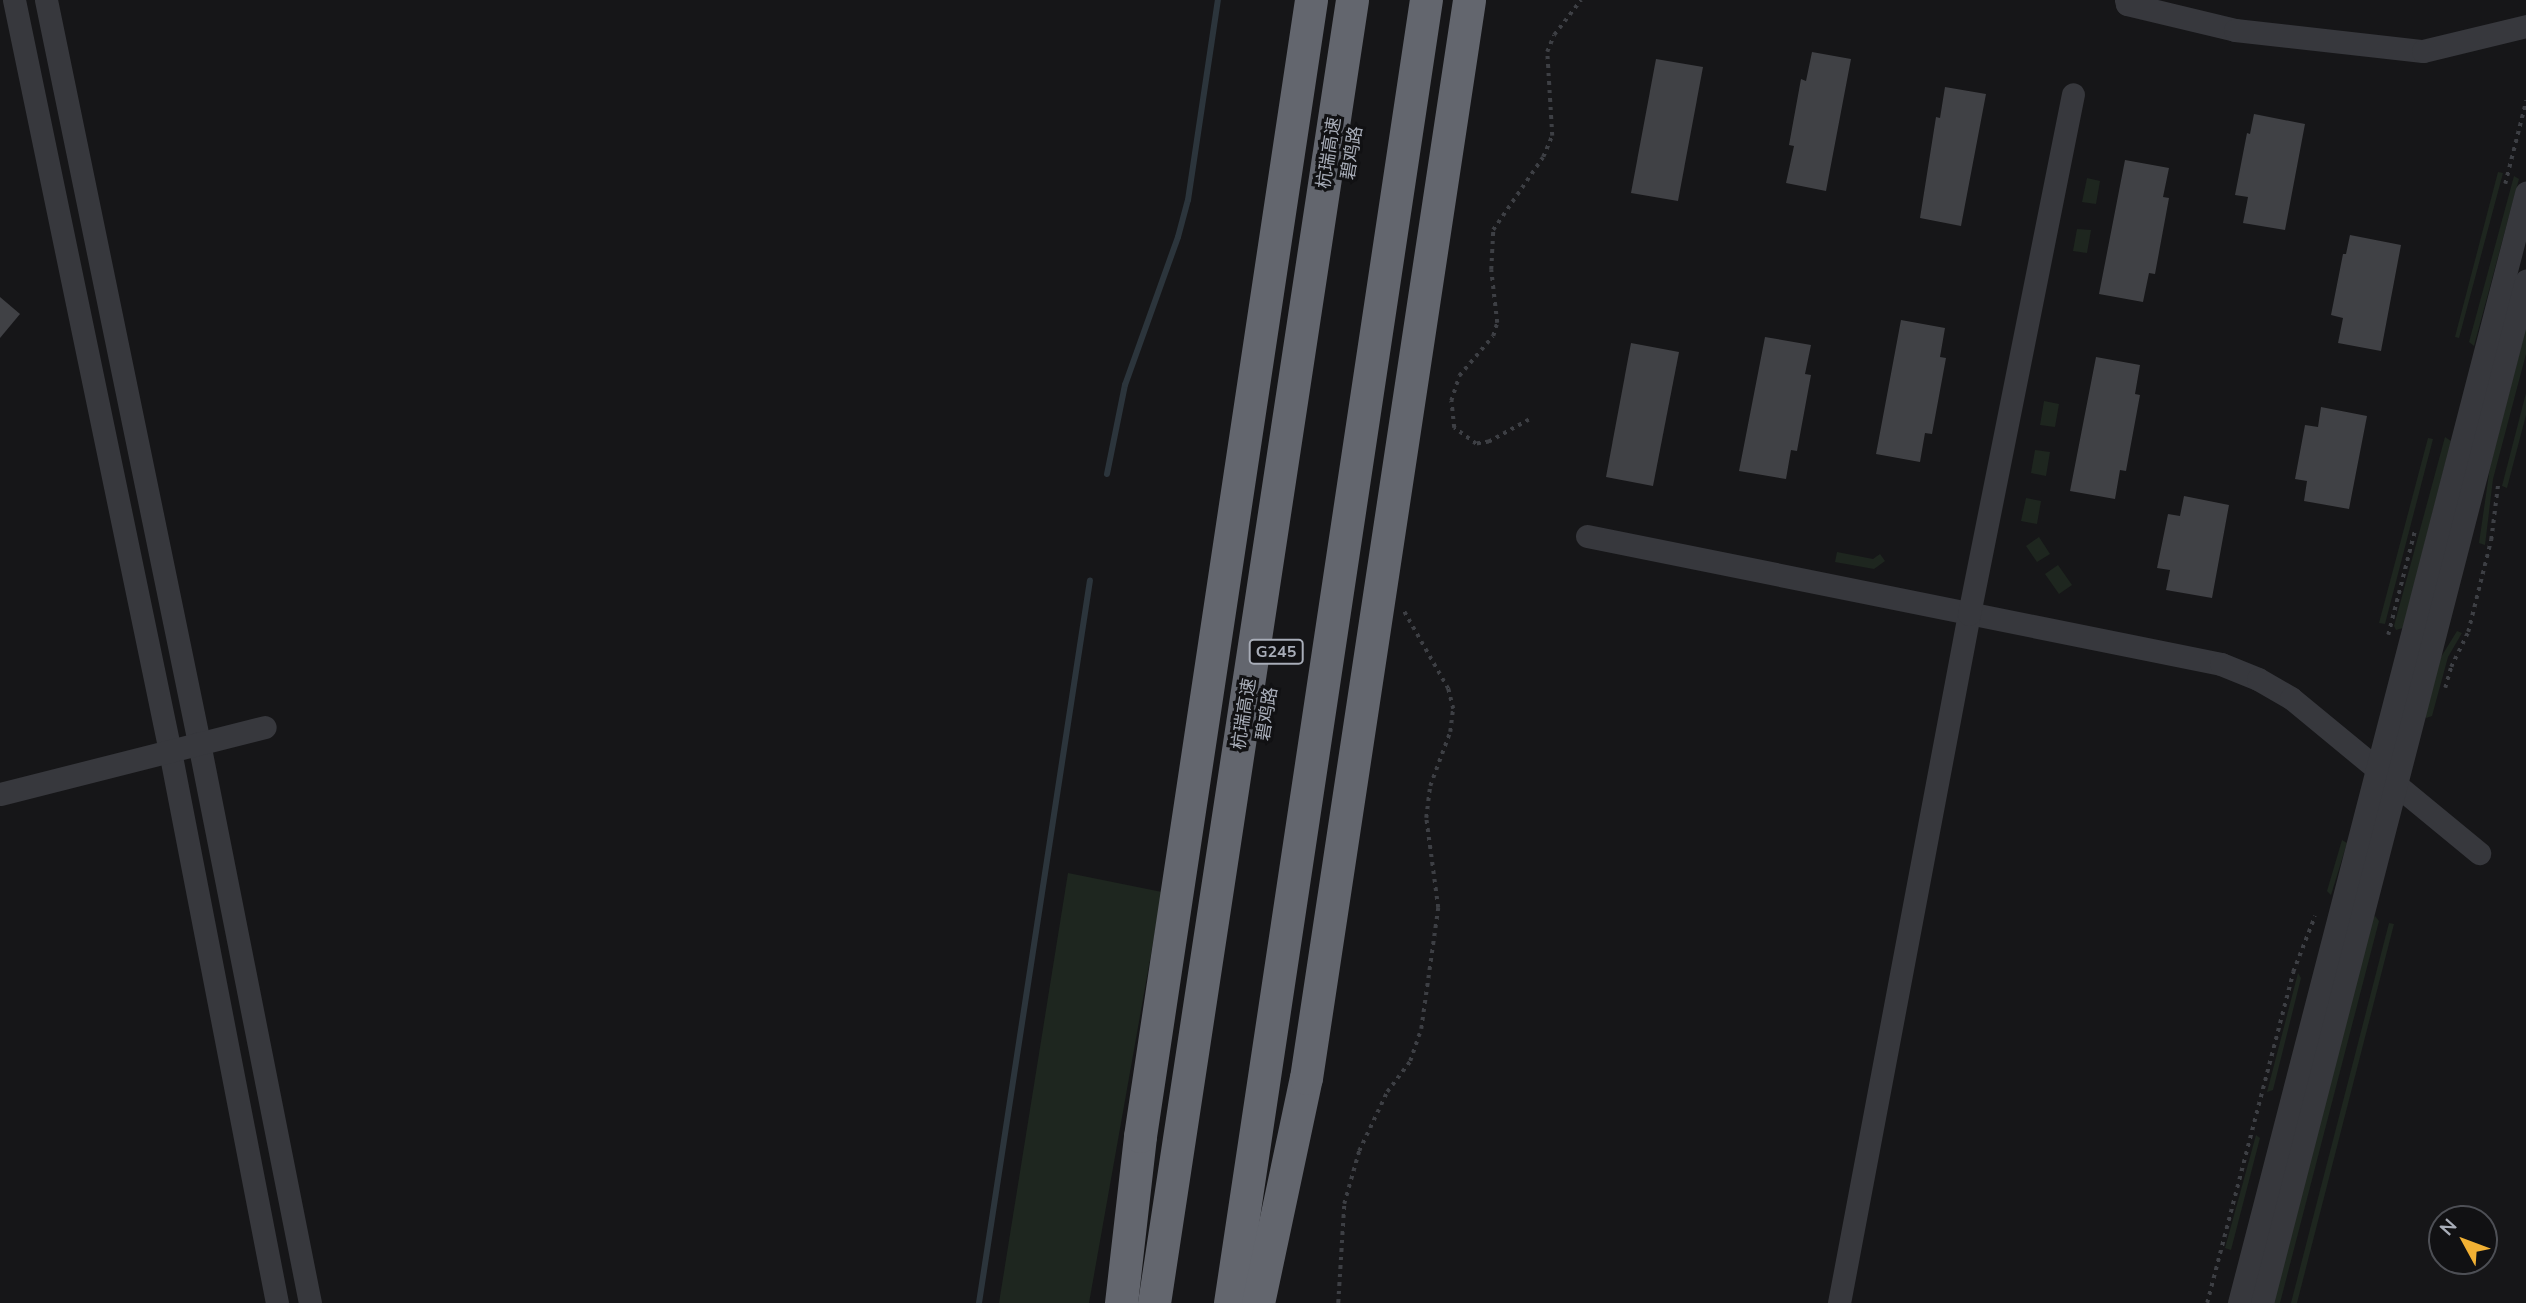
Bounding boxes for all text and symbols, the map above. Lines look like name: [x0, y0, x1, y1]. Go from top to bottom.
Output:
street label: 杭瑞高速: [1313, 116, 1345, 190]
street label: 碧鸡路: [1337, 125, 1367, 181]
road number: G245: [1248, 639, 1304, 664]
street label: 杭瑞高速: [1228, 677, 1260, 751]
street label: 碧鸡路: [1252, 686, 1282, 742]
north arrow: [2428, 1205, 2498, 1275]
text: N: [2434, 1214, 2463, 1241]

